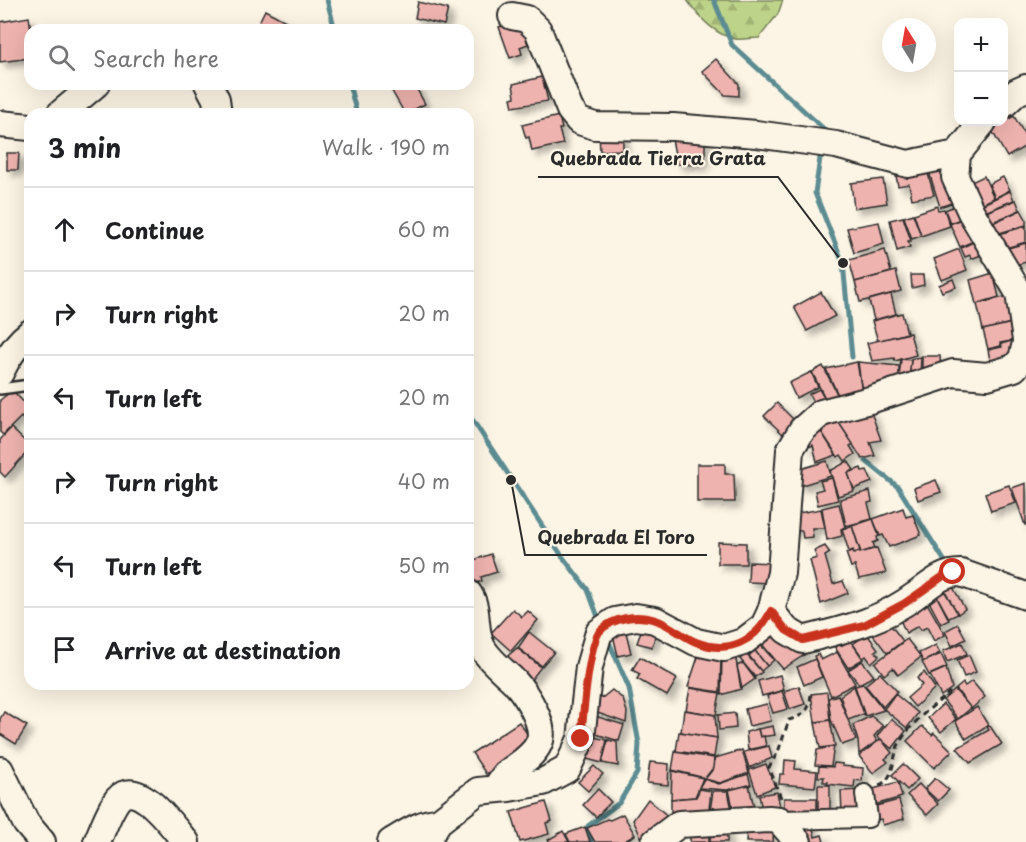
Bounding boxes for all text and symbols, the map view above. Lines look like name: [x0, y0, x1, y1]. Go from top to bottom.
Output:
north arrow: [882, 18, 936, 72]
map controls: [954, 18, 1008, 126]
button: +: [954, 18, 1008, 72]
search box: [24, 24, 474, 90]
icon: search: [45, 41, 78, 74]
text: Search here: [93, 41, 219, 74]
button: −: [954, 72, 1008, 126]
text: 3 min: [48, 128, 121, 167]
text: Walk · 190 m: [322, 132, 450, 162]
callout: Quebrada Tierra Grata: [538, 141, 778, 177]
text: Quebrada Tierra Grata: [550, 144, 766, 171]
icon: ahead: [48, 213, 81, 246]
text: Continue: [105, 213, 204, 246]
text: 60 m: [398, 214, 450, 244]
icon: right: [48, 297, 81, 330]
text: Turn right: [105, 297, 218, 330]
text: 20 m: [398, 298, 450, 328]
icon: left: [48, 381, 81, 414]
text: Turn left: [105, 381, 202, 414]
text: 20 m: [398, 382, 450, 412]
icon: right: [48, 465, 81, 498]
text: Turn right: [105, 465, 218, 498]
text: 40 m: [398, 466, 450, 496]
callout: Quebrada El Toro: [525, 519, 707, 555]
text: Quebrada El Toro: [537, 523, 695, 550]
icon: left: [48, 549, 81, 582]
text: Turn left: [105, 549, 202, 582]
text: 50 m: [398, 550, 450, 580]
route start: [939, 558, 965, 584]
icon: arrive: [48, 633, 81, 666]
text: Arrive at destination: [105, 633, 341, 666]
route end: [567, 725, 593, 751]

